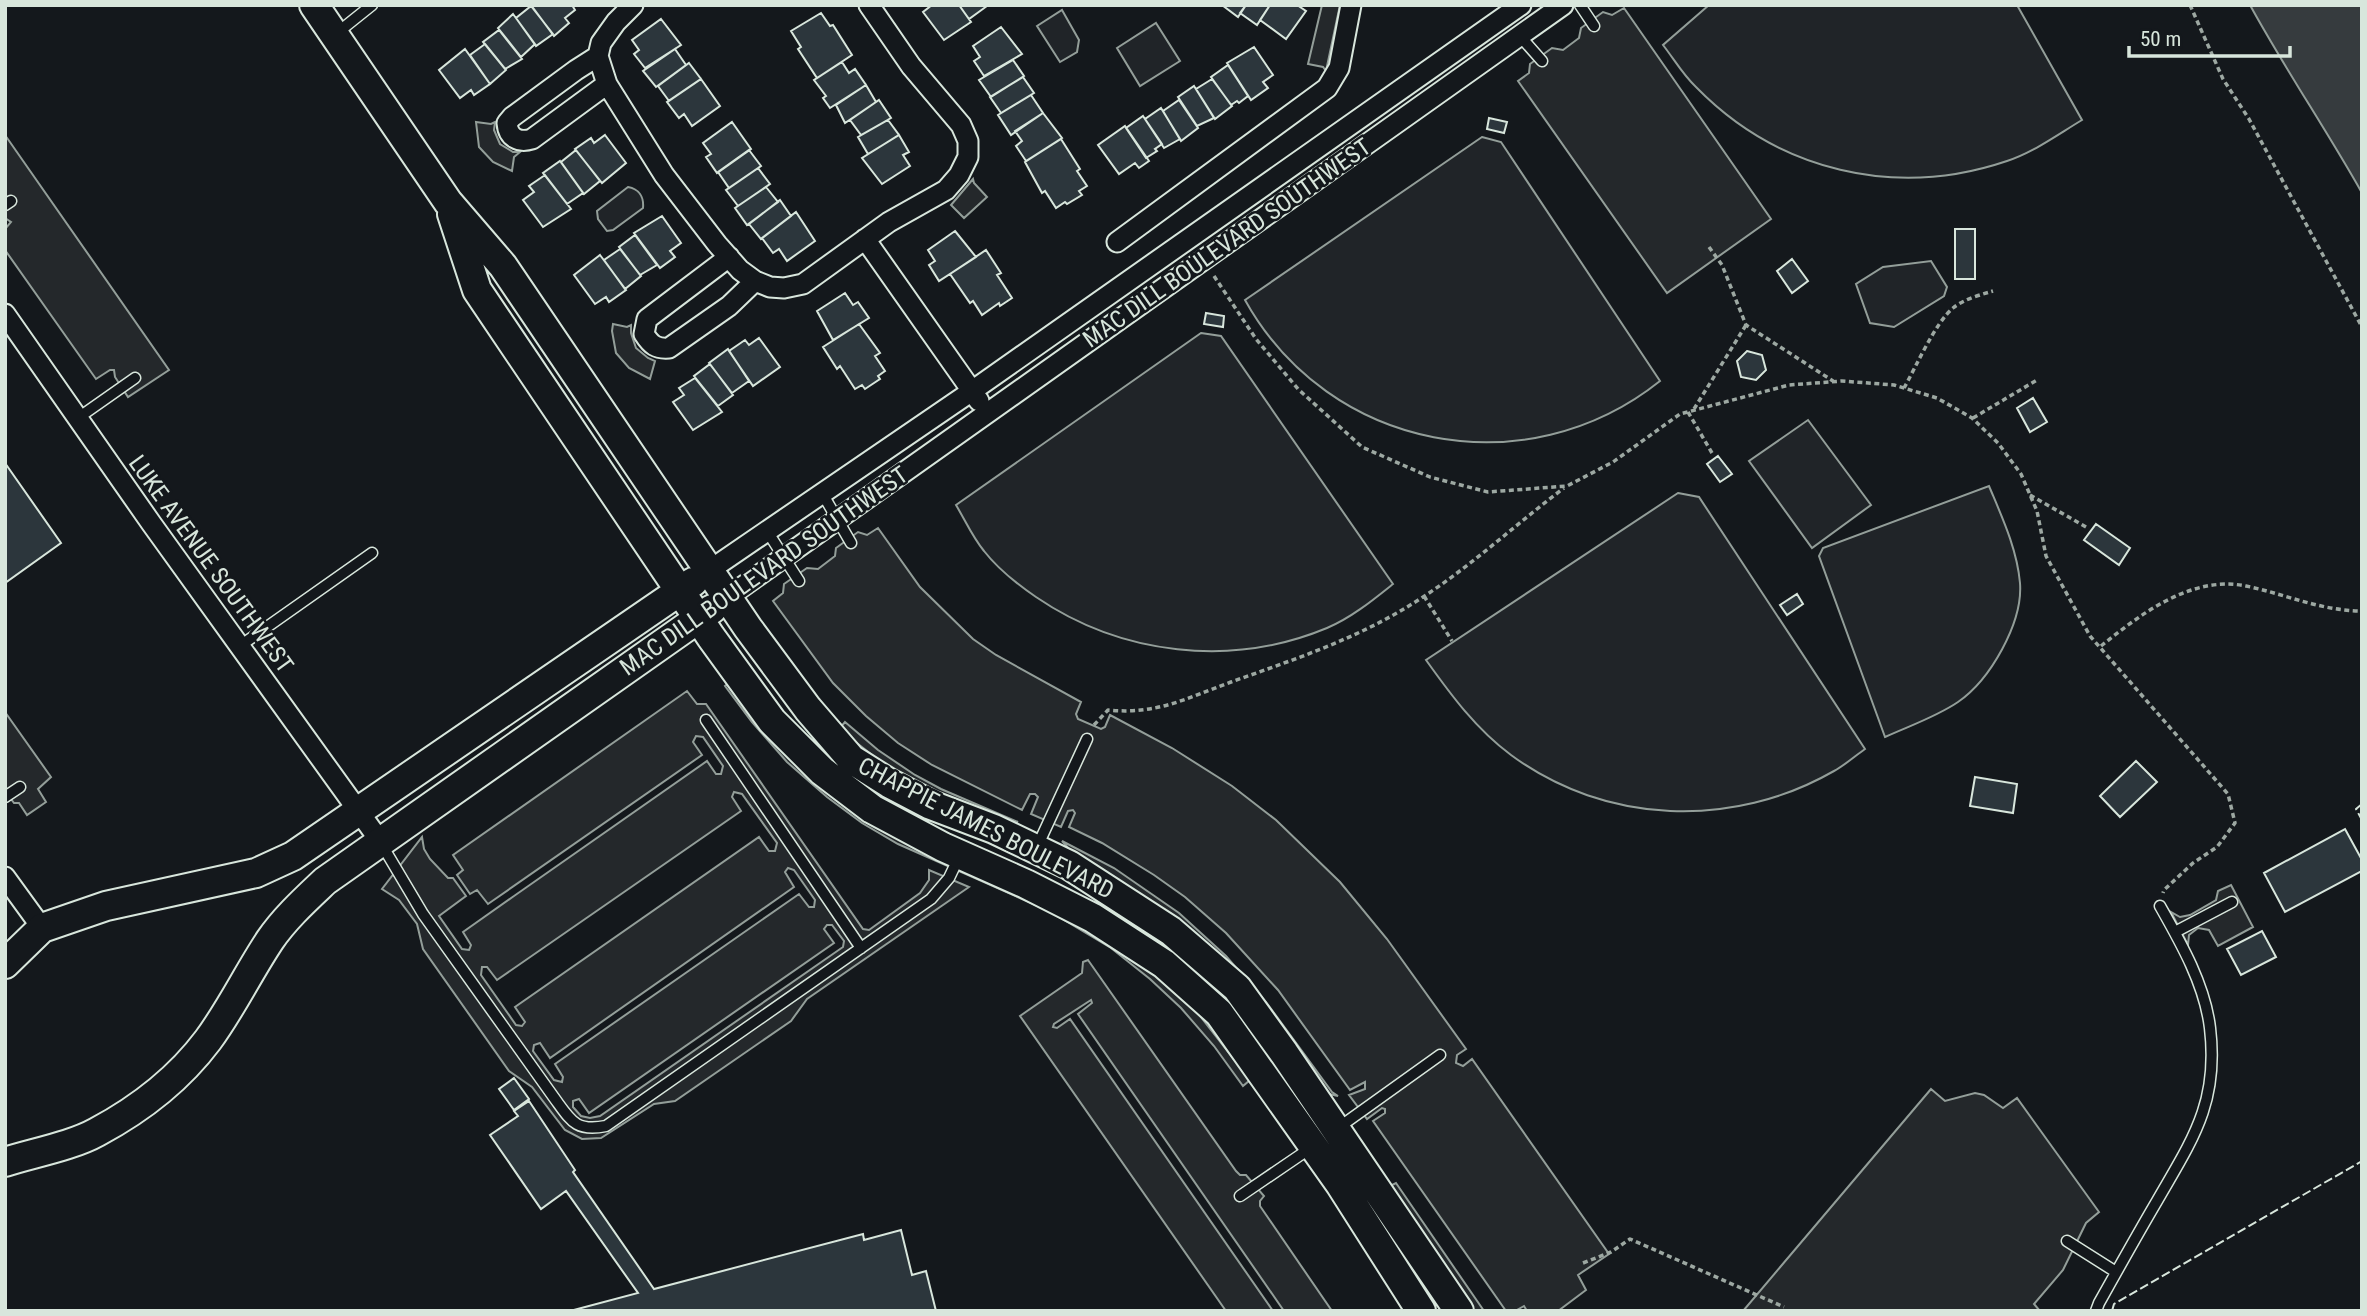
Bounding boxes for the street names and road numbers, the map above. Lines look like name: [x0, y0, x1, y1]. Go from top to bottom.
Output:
street label: MAC DILL BOULEVARD SOUTHWEST: [1078, 133, 1376, 353]
street label: LUKE AVENUE SOUTHWEST: [123, 450, 299, 678]
street label: MAC DILL BOULEVARD SOUTHWEST: [615, 461, 913, 681]
street label: CHAPPIE JAMES BOULEVARD: [854, 751, 1118, 905]

